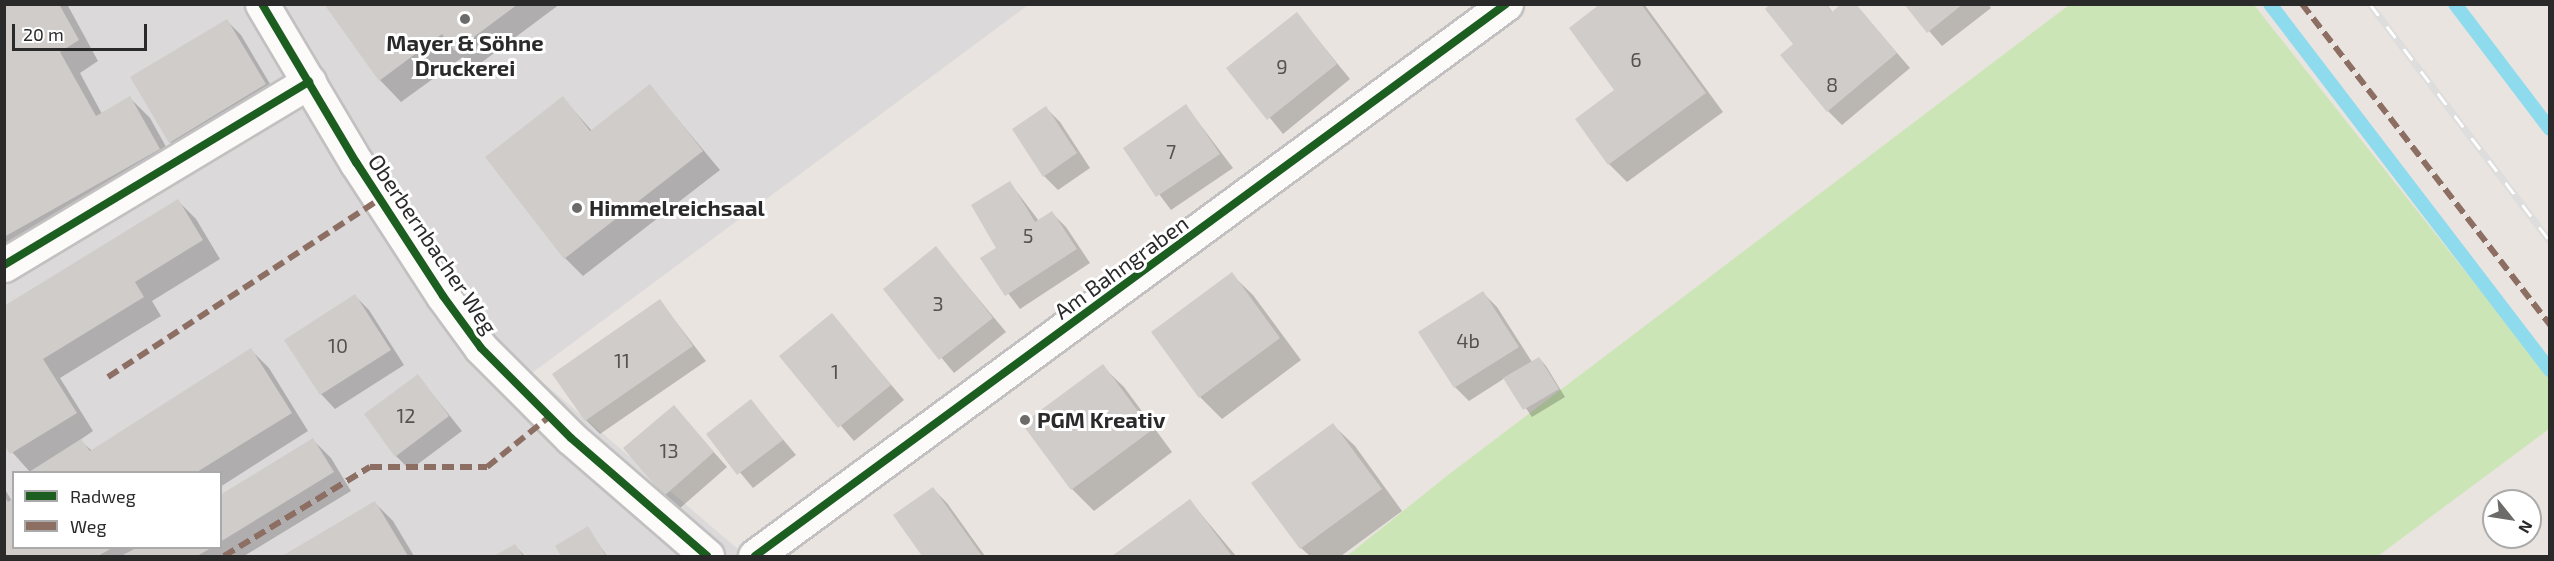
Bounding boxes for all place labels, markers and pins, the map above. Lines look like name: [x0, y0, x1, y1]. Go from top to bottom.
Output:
marker: Mayer & Söhne Druckerei: [458, 12, 472, 26]
place label: Mayer & Söhne Druckerei: [386, 29, 544, 80]
place label: Himmelreichsaal: [589, 195, 765, 221]
marker: Himmelreichsaal: [570, 201, 584, 215]
place label: PGM Kreativ: [1037, 407, 1165, 433]
marker: PGM Kreativ: [1018, 413, 1032, 427]

